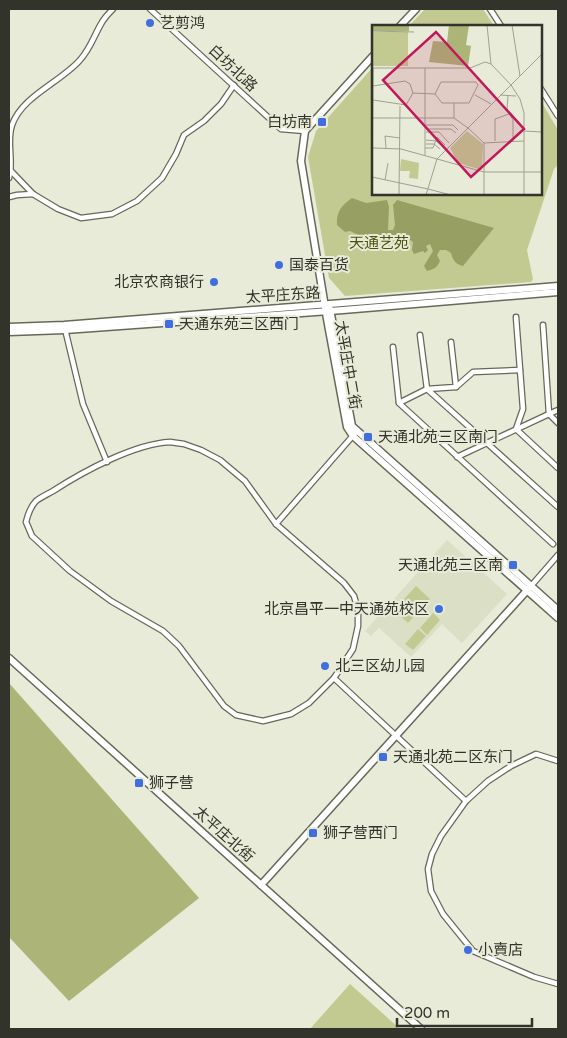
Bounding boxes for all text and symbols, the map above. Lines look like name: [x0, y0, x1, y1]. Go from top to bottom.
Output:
place label: 艺剪鸿: [160, 14, 205, 32]
marker: 艺剪鸿: [144, 17, 156, 29]
inset map: [372, 25, 542, 195]
street label: 白坊北路: [205, 41, 261, 95]
place label: 白坊南: [267, 113, 312, 131]
marker: 白坊南: [316, 116, 328, 128]
park label: 天通艺苑: [349, 234, 409, 252]
place label: 国泰百货: [289, 256, 349, 274]
marker: 国泰百货: [273, 259, 285, 271]
place label: 北京农商银行: [114, 273, 204, 291]
marker: 北京农商银行: [208, 276, 220, 288]
street label: 太平庄东路: [245, 283, 321, 307]
place label: 天通东苑三区西门: [179, 315, 299, 333]
marker: 天通东苑三区西门: [163, 318, 175, 330]
street label: 太平庄中二街: [331, 319, 365, 411]
place label: 天通北苑三区南门: [378, 428, 498, 446]
marker: 天通北苑三区南门: [362, 431, 374, 443]
place label: 天通北苑三区南: [398, 556, 503, 574]
marker: 天通北苑三区南: [507, 559, 519, 571]
place label: 北京昌平一中天通苑校区: [264, 600, 429, 618]
marker: 北京昌平一中天通苑校区: [433, 603, 445, 615]
place label: 北三区幼儿园: [335, 657, 425, 675]
marker: 北三区幼儿园: [319, 660, 331, 672]
place label: 天通北苑二区东门: [393, 748, 513, 766]
marker: 天通北苑二区东门: [377, 751, 389, 763]
place label: 狮子营: [149, 774, 194, 792]
marker: 狮子营: [133, 777, 145, 789]
street label: 太平庄北街: [190, 802, 258, 866]
place label: 狮子营西门: [323, 824, 398, 842]
marker: 狮子营西门: [307, 827, 319, 839]
place label: 小賣店: [478, 941, 523, 959]
marker: 小賣店: [462, 944, 474, 956]
scale bar: [397, 996, 532, 1028]
text: 200 m: [404, 1004, 450, 1022]

